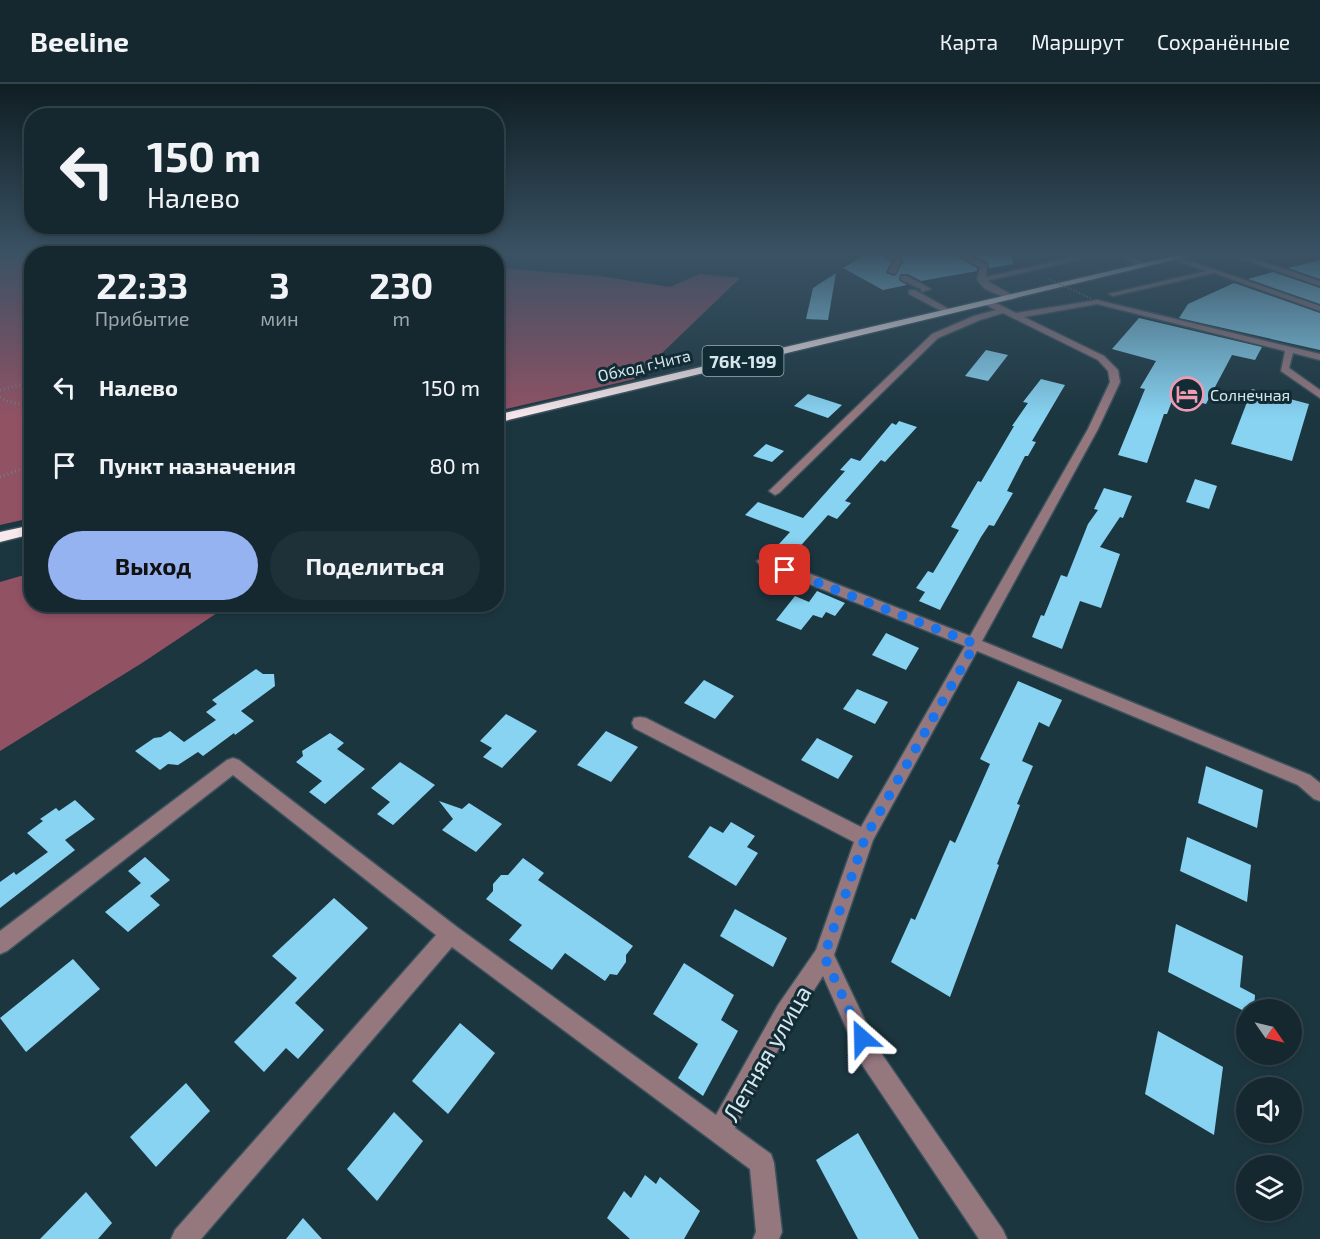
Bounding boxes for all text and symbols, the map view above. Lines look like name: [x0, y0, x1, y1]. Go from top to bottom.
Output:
text: Beeline: [30, 24, 129, 58]
text: Карта: [940, 29, 998, 54]
text: Маршрут: [1031, 29, 1124, 54]
text: Сохранённые: [1157, 29, 1290, 54]
text: 150 m: [147, 130, 261, 180]
icon: left: [48, 132, 126, 210]
text: Налево: [147, 181, 240, 213]
text: 22:33: [96, 263, 188, 306]
text: 3: [269, 263, 290, 306]
text: 230: [369, 263, 433, 306]
text: Прибытие: [95, 306, 190, 330]
text: мин: [260, 306, 299, 330]
text: m: [393, 306, 410, 330]
street label: Обход г.Чита: [596, 345, 692, 385]
road number: 76К-199: [702, 346, 783, 376]
icon: left: [48, 371, 81, 404]
text: Налево: [99, 374, 178, 400]
text: 150 m: [422, 374, 480, 400]
hotel icon: Солнечная: [1169, 376, 1205, 412]
place label: Солнечная: [1210, 385, 1290, 404]
icon: arrive: [48, 449, 81, 482]
text: Пункт назначения: [99, 452, 296, 478]
text: 80 m: [429, 452, 480, 478]
button: Выход: [48, 531, 258, 600]
button: Поделиться: [270, 531, 480, 600]
pin: [759, 544, 810, 595]
icon: arrive: [768, 553, 801, 586]
street label: Летняя улица: [715, 980, 817, 1127]
north arrow: [1236, 999, 1302, 1065]
map controls: [1236, 999, 1302, 1221]
position arrow: [830, 1006, 894, 1070]
button: sound: [1236, 1077, 1302, 1143]
button: layers: [1236, 1155, 1302, 1221]

